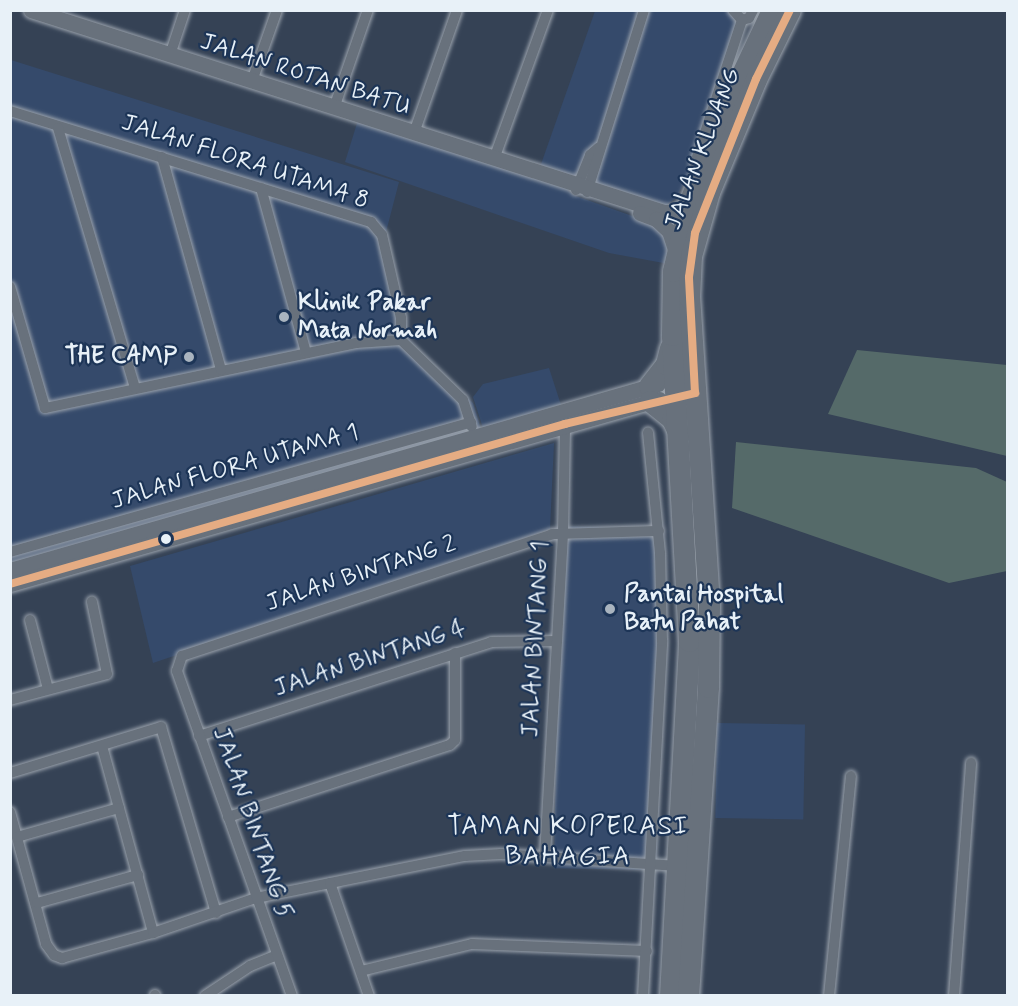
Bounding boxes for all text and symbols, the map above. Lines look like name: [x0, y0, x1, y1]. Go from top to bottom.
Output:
street label: JALAN ROTAN BATU: [195, 27, 415, 123]
street label: JALAN KLUANG: [659, 64, 747, 234]
street label: JALAN FLORA UTAMA 8: [117, 108, 373, 216]
place label: Klinik Pakar Mata Normah: [298, 289, 442, 345]
marker: Klinik Pakar Mata Normah: [275, 308, 293, 326]
place label: THE CAMP: [60, 343, 177, 371]
marker: THE CAMP: [182, 350, 196, 364]
street label: JALAN FLORA UTAMA 1: [108, 418, 362, 516]
street label: JALAN BINTANG 2: [260, 529, 462, 619]
unlabelled marker: [160, 533, 172, 545]
street label: JALAN BINTANG 1: [516, 538, 556, 740]
place label: Pantai Hospital Batu Pahat: [624, 581, 783, 637]
marker: Pantai Hospital Batu Pahat: [601, 600, 619, 618]
street label: JALAN BINTANG 4: [268, 614, 472, 704]
street label: JALAN BINTANG 5: [205, 721, 299, 925]
district label: TAMAN KOPERASI BAHAGIA: [444, 812, 692, 874]

